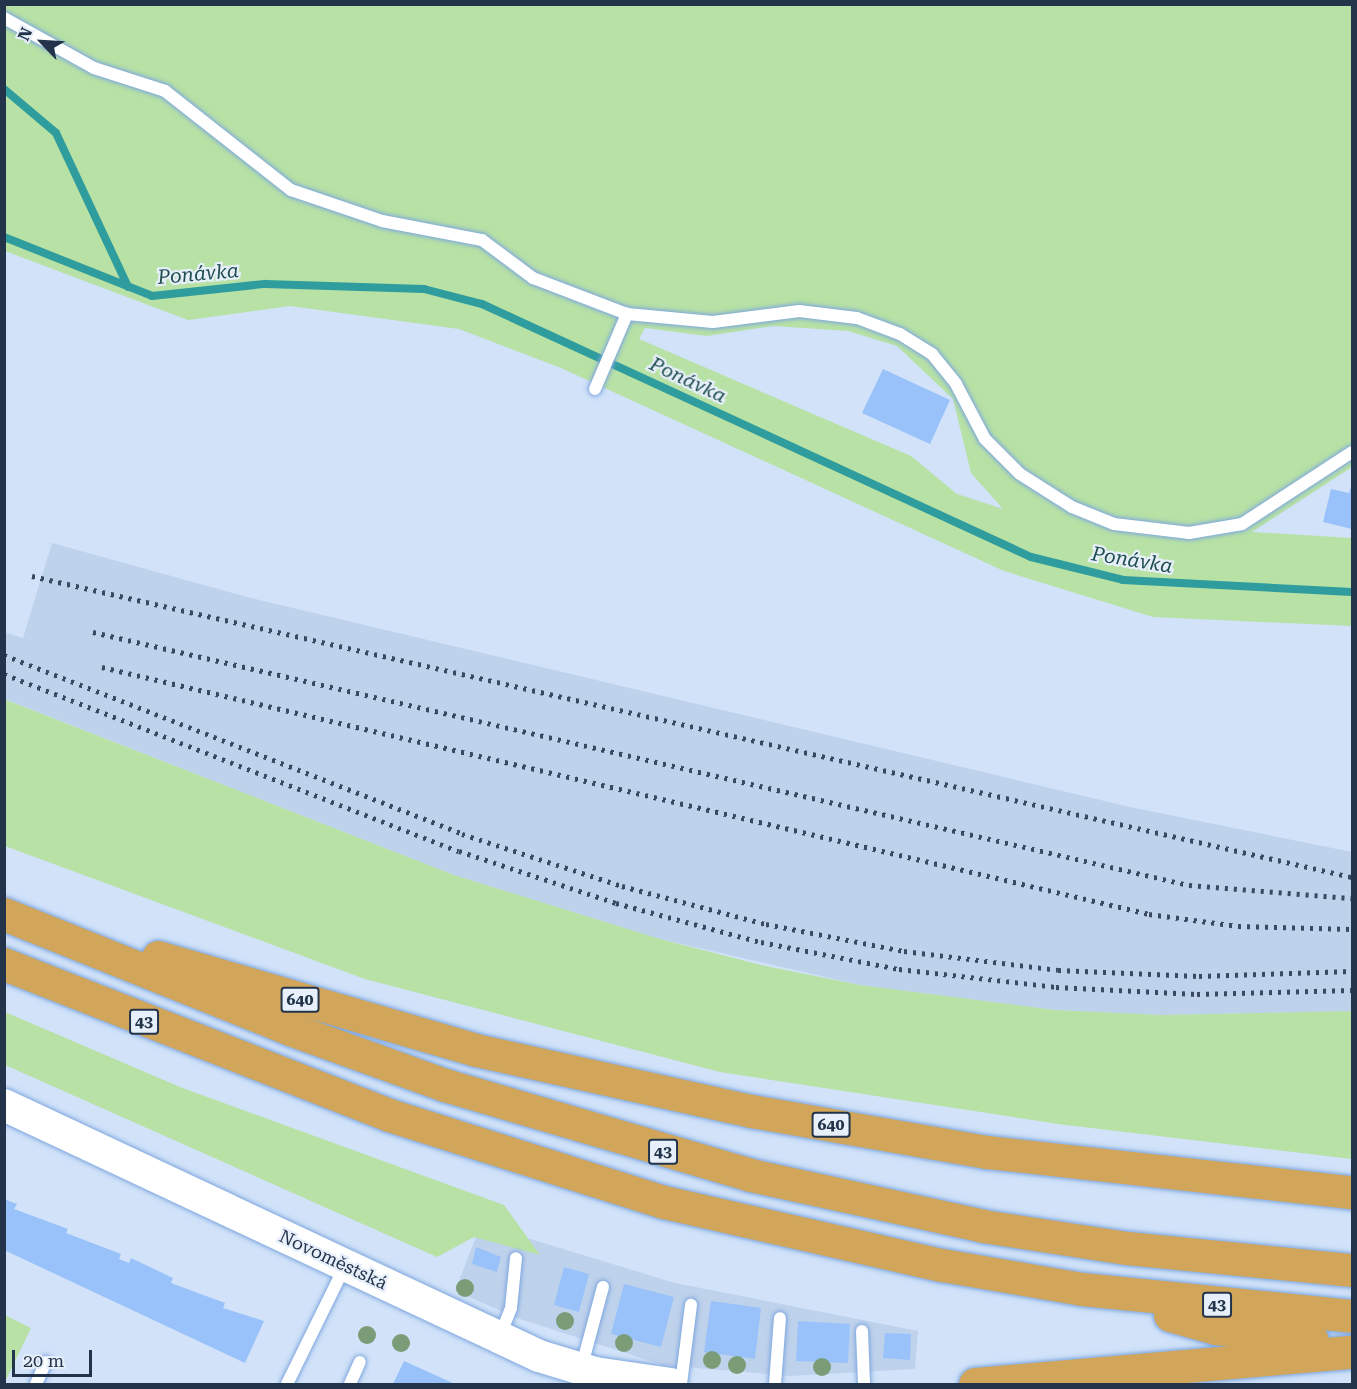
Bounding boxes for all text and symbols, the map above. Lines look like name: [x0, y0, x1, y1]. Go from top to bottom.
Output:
north arrow: [12, 12, 72, 72]
text: N: [14, 25, 36, 44]
water label: Ponávka: [156, 258, 240, 290]
water label: Ponávka: [646, 352, 730, 408]
water label: Ponávka: [1090, 542, 1174, 578]
road number: 640: [280, 987, 320, 1013]
road number: 43: [129, 1009, 159, 1035]
road number: 640: [812, 1112, 850, 1138]
road number: 43: [648, 1139, 678, 1165]
street label: Novoměstská: [276, 1226, 390, 1294]
road number: 43: [1202, 1292, 1232, 1318]
scale bar: [15, 1338, 94, 1376]
text: 20 m: [23, 1350, 64, 1371]

